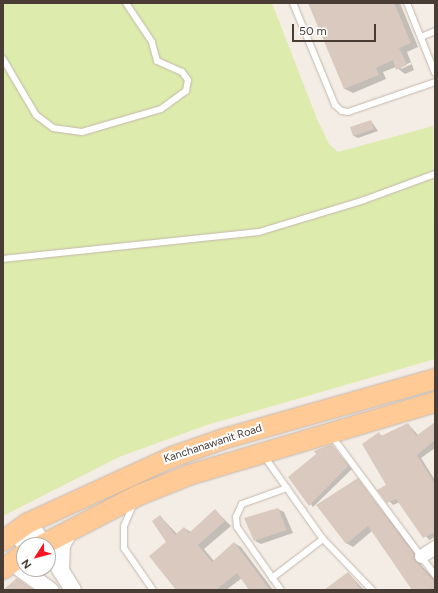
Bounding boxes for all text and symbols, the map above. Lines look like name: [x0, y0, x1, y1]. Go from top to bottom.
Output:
scale bar: [294, 16, 378, 42]
text: 50 m: [299, 24, 327, 38]
street label: Kanchanawanit Road: [162, 422, 264, 466]
north arrow: [16, 537, 56, 577]
text: N: [19, 557, 34, 571]

